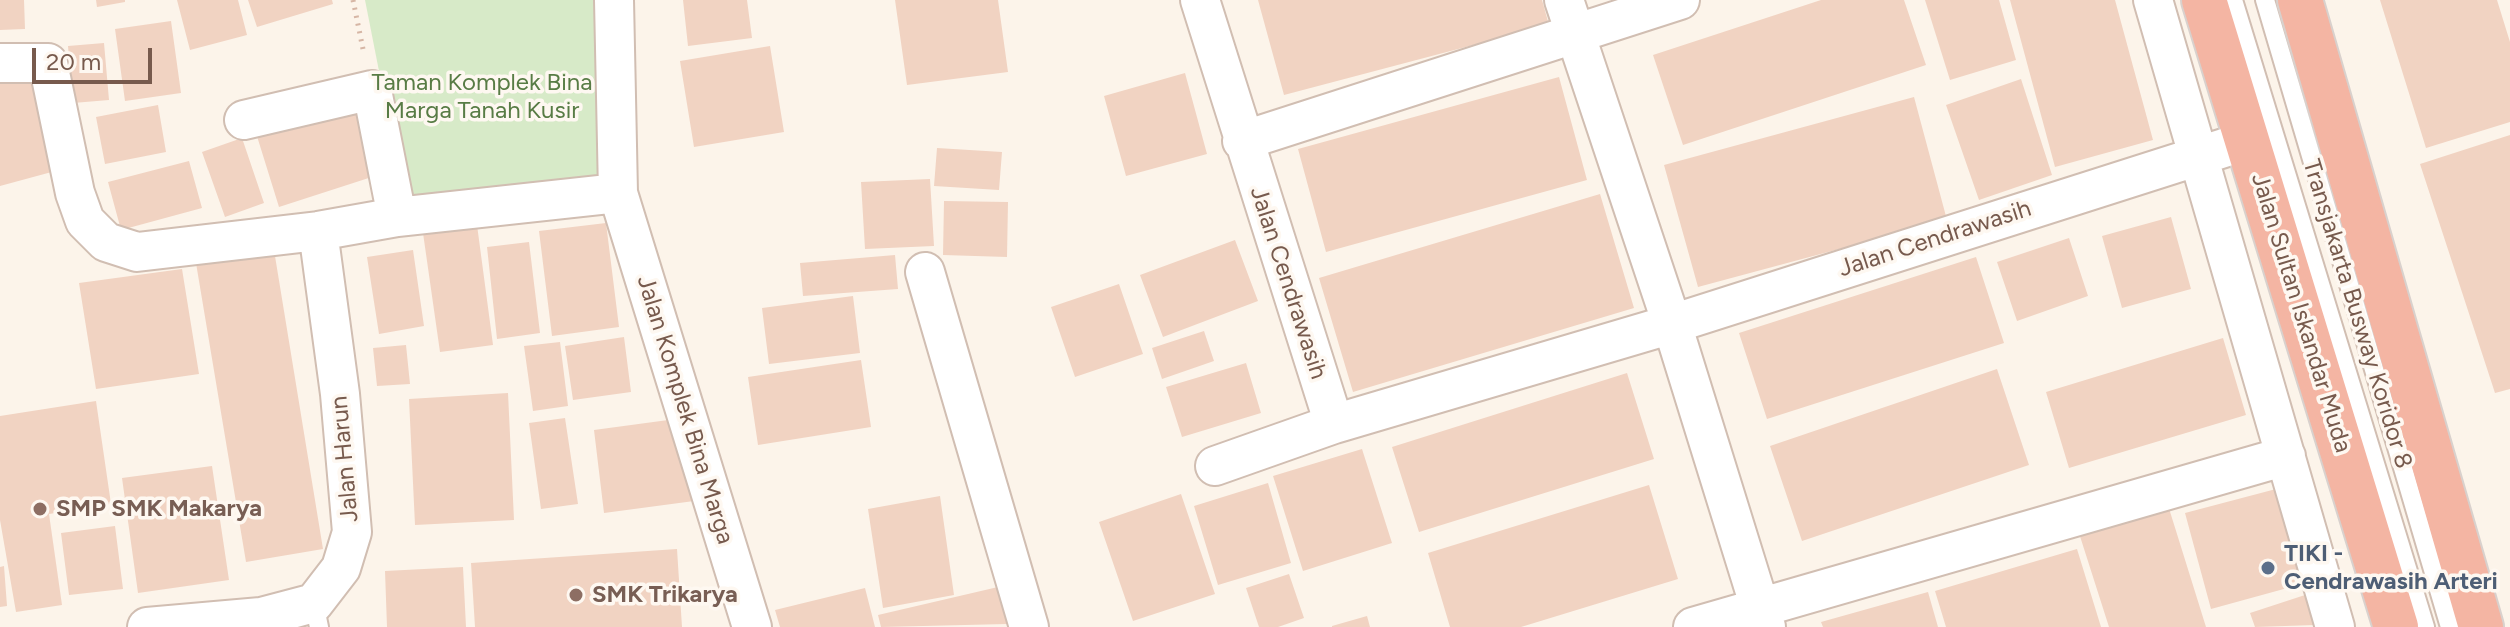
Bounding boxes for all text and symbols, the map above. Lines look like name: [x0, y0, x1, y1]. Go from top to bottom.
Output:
scale bar: [36, 32, 156, 82]
text: 20 m: [46, 47, 101, 76]
park label: Taman Komplek Bina Marga Tanah Kusir: [372, 69, 592, 125]
street label: Transjakarta Busway Koridor 8: [2296, 156, 2418, 472]
street label: Jalan Sultan Iskandar Muda: [2245, 170, 2357, 456]
street label: Jalan Cendrawasih: [1243, 183, 1333, 383]
street label: Jalan Cendrawasih: [1835, 194, 2035, 284]
street label: Jalan Komplek Bina Marga: [630, 272, 740, 548]
street label: Jalan Harun: [325, 395, 365, 523]
place label: SMP SMK Makarya: [56, 495, 262, 523]
marker: SMP SMK Makarya: [31, 500, 49, 518]
place label: TIKI - Cendrawasih Arteri: [2284, 540, 2498, 596]
marker: TIKI - Cendrawasih Arteri: [2259, 559, 2277, 577]
place label: SMK Trikarya: [592, 581, 738, 609]
marker: SMK Trikarya: [567, 586, 585, 604]

